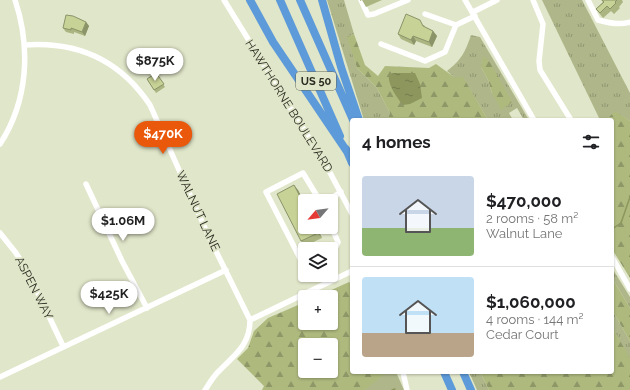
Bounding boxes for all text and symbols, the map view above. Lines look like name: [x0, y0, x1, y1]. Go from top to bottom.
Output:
street label: HAWTHORNE BOULEVARD: [242, 37, 336, 175]
pin: $875K: [127, 48, 183, 82]
text: $875K: [135, 53, 175, 68]
road number: US 50: [296, 72, 336, 90]
pin: $470K: [135, 121, 191, 155]
text: $470K: [143, 126, 183, 141]
icon: filters: [580, 131, 602, 153]
text: 4 homes: [362, 132, 431, 152]
street label: WALNUT LANE: [173, 169, 223, 253]
text: $470,000: [486, 191, 562, 211]
icon: home: [394, 192, 442, 240]
north arrow: [298, 194, 338, 234]
map controls: [298, 194, 338, 378]
pin: $1.06M: [90, 208, 156, 242]
text: 2 rooms · 58 m²: [486, 211, 578, 226]
text: $1.06M: [101, 213, 145, 228]
text: Walnut Lane: [486, 226, 562, 241]
button: layers: [298, 242, 338, 282]
street label: ASPEN WAY: [12, 254, 56, 322]
pin: $425K: [81, 281, 137, 315]
text: $425K: [90, 286, 128, 301]
button: +: [298, 290, 338, 330]
text: $1,060,000: [486, 292, 576, 312]
icon: home: [394, 293, 442, 341]
text: 4 rooms · 144 m²: [486, 312, 584, 327]
text: Cedar Court: [486, 327, 559, 342]
button: −: [298, 338, 338, 378]

